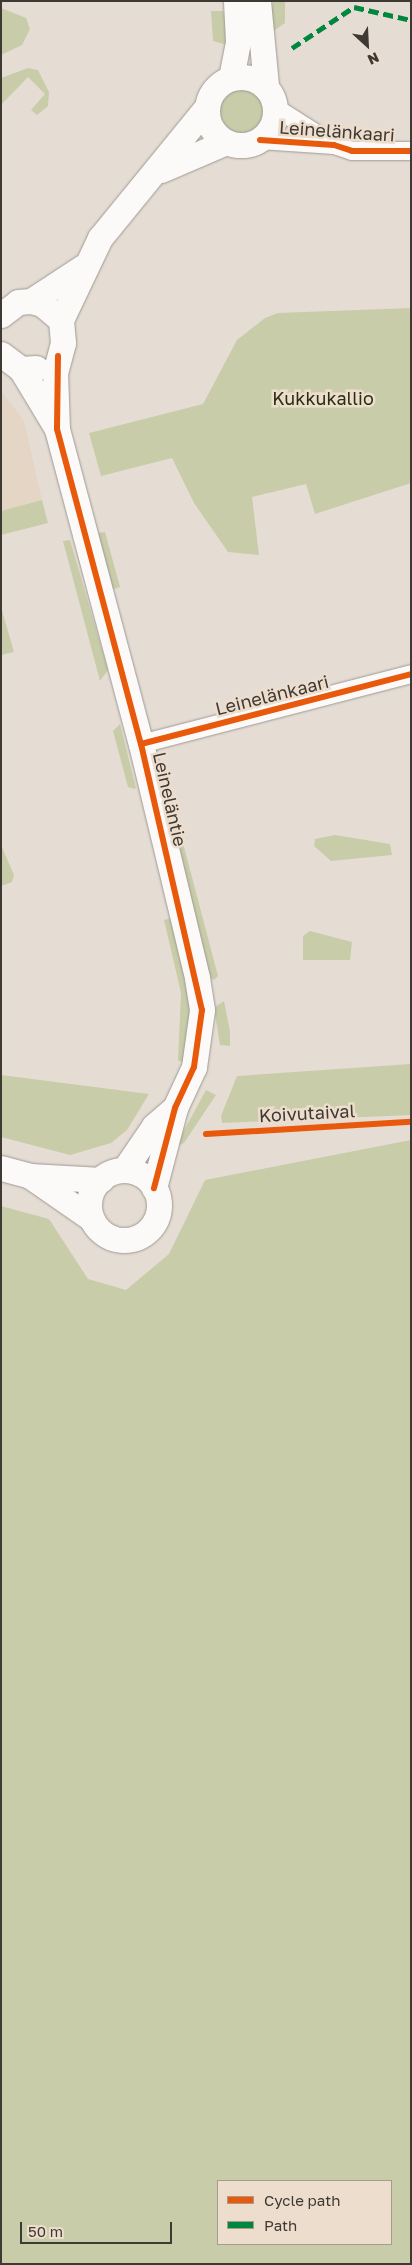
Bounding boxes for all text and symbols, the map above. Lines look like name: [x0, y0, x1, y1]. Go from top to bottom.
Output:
north arrow: [342, 20, 392, 70]
text: N: [365, 49, 382, 69]
street label: Leinelänkaari: [278, 116, 396, 146]
park label: Kukkukallio: [272, 387, 374, 409]
street label: Leinelänkaari: [213, 670, 331, 720]
street label: Leineläntie: [149, 750, 191, 848]
street label: Koivutaival: [258, 1100, 356, 1126]
legend: [217, 2180, 392, 2245]
text: Cycle path: [264, 2191, 340, 2209]
scale bar: [22, 2212, 175, 2244]
text: Path: [264, 2216, 297, 2234]
text: 50 m: [28, 2222, 63, 2240]

